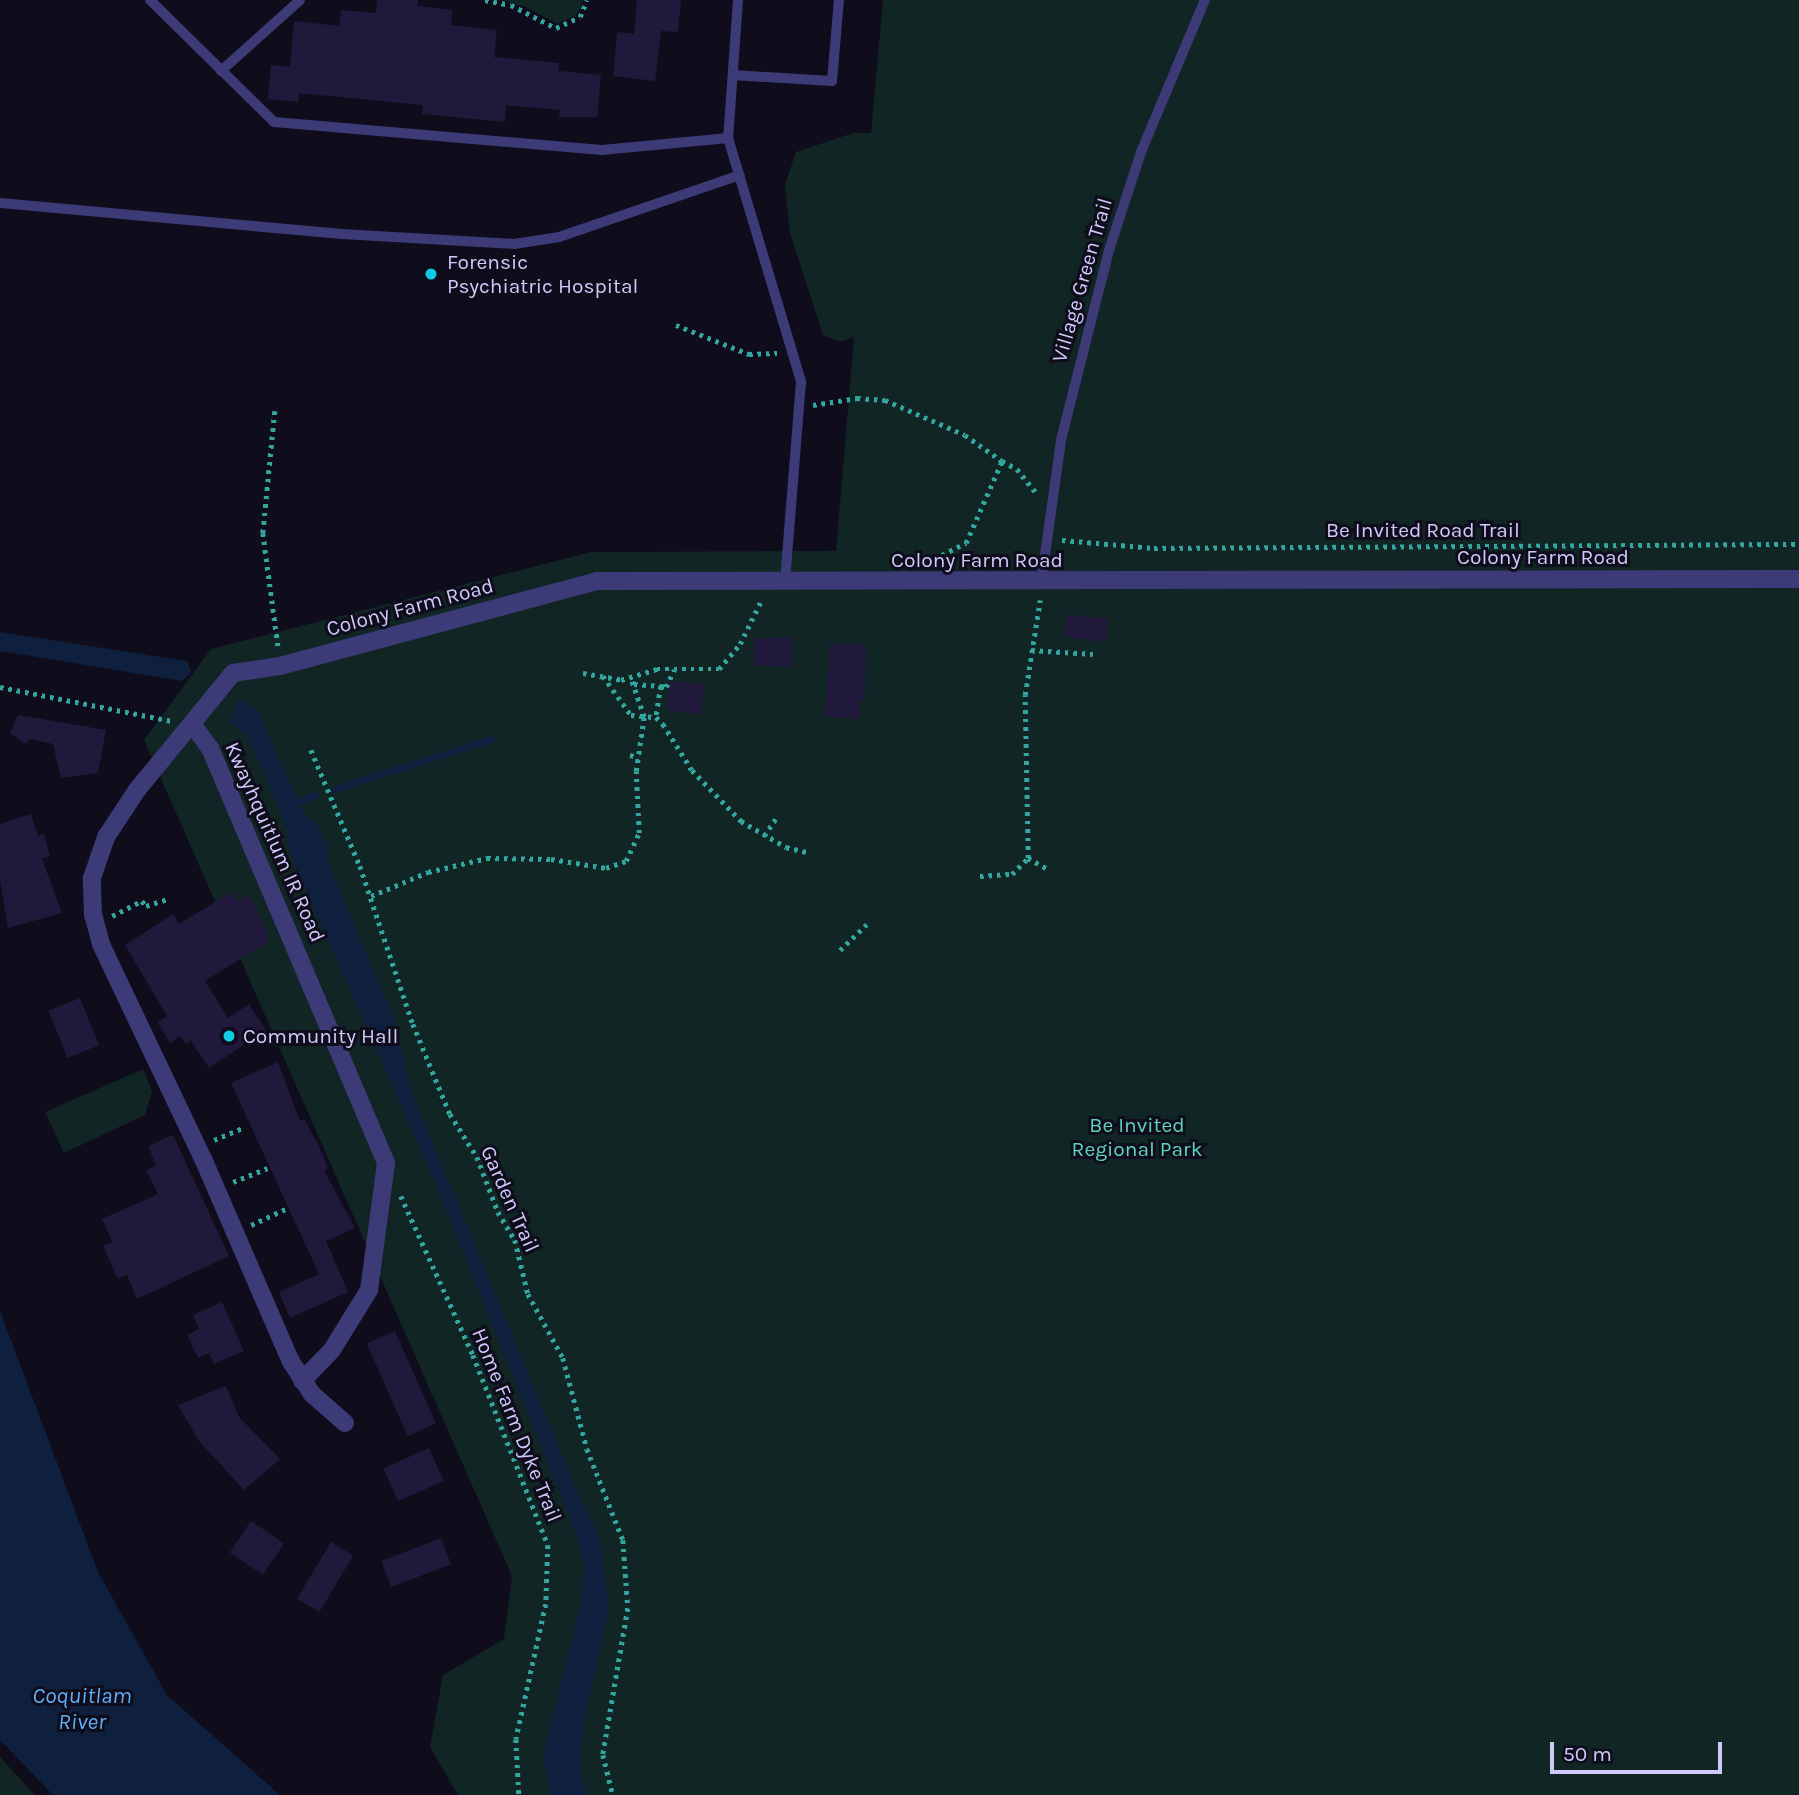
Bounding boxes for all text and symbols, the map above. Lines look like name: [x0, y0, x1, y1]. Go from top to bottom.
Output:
street label: Village Green Trail: [1047, 195, 1117, 365]
place label: Forensic Psychiatric Hospital: [447, 249, 638, 299]
marker: Forensic Psychiatric Hospital: [421, 264, 441, 284]
street label: Be Invited Road Trail: [1326, 517, 1520, 543]
street label: Colony Farm Road: [1457, 544, 1629, 570]
street label: Colony Farm Road: [891, 547, 1063, 573]
street label: Colony Farm Road: [324, 573, 496, 641]
street label: Kwayhquitlum IR Road: [219, 738, 331, 946]
place label: Community Hall: [243, 1023, 398, 1049]
marker: Community Hall: [221, 1028, 237, 1044]
park label: Be Invited Regional Park: [1072, 1112, 1202, 1162]
street label: Garden Trail: [475, 1142, 545, 1256]
street label: Home Farm Dyke Trail: [467, 1324, 567, 1526]
water label: Coquitlam River: [32, 1682, 132, 1736]
scale bar: [1554, 1728, 1726, 1772]
text: 50 m: [1563, 1742, 1612, 1766]

